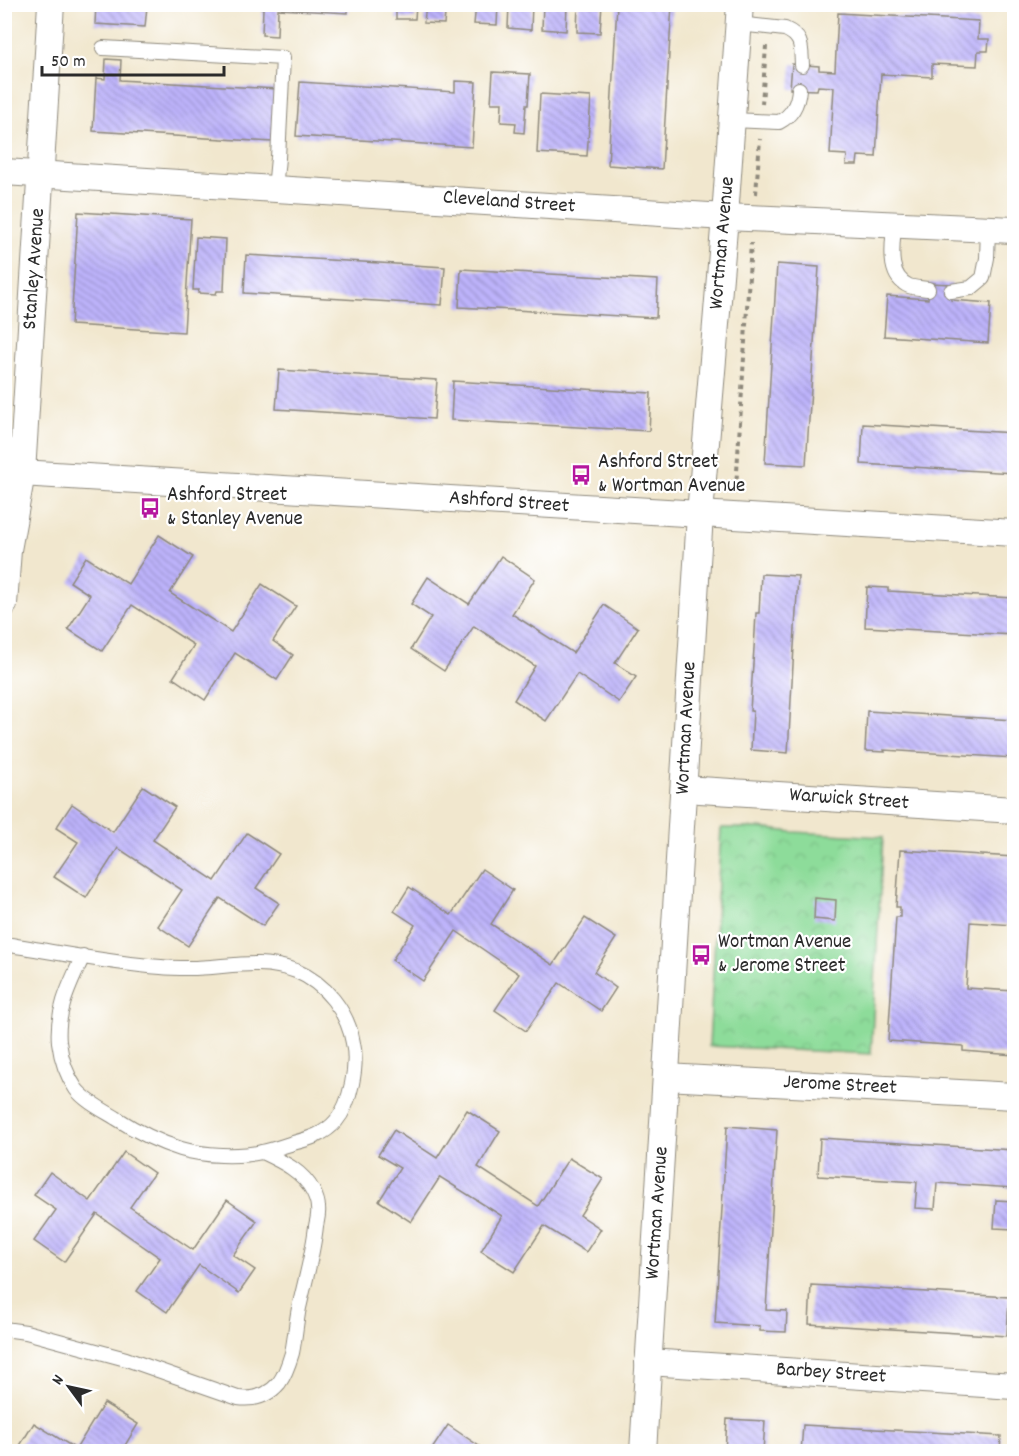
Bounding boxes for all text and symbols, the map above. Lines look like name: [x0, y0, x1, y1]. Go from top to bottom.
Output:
scale bar: [42, 39, 224, 77]
text: 50 m: [51, 50, 86, 75]
street label: Wortman Avenue: [702, 175, 744, 311]
street label: Cleveland Street: [442, 183, 577, 223]
street label: Stanley Avenue: [16, 207, 54, 331]
place label: Ashford Street & Wortman Avenue: [598, 448, 745, 502]
bus stop icon: Ashford Street & Wortman Avenue: [569, 463, 593, 487]
place label: Ashford Street & Stanley Avenue: [167, 481, 303, 535]
street label: Ashford Street: [448, 484, 570, 522]
bus stop icon: Ashford Street & Stanley Avenue: [138, 496, 162, 520]
street label: Wortman Avenue: [669, 661, 705, 795]
street label: Warwick Street: [788, 781, 910, 819]
place label: Wortman Avenue & Jerome Street: [718, 928, 851, 982]
bus stop icon: Wortman Avenue & Jerome Street: [689, 943, 713, 967]
street label: Jerome Street: [783, 1068, 898, 1104]
street label: Wortman Avenue: [638, 1146, 678, 1280]
street label: Barbey Street: [775, 1355, 887, 1393]
north arrow: [39, 1357, 99, 1417]
text: N: [47, 1371, 70, 1390]

